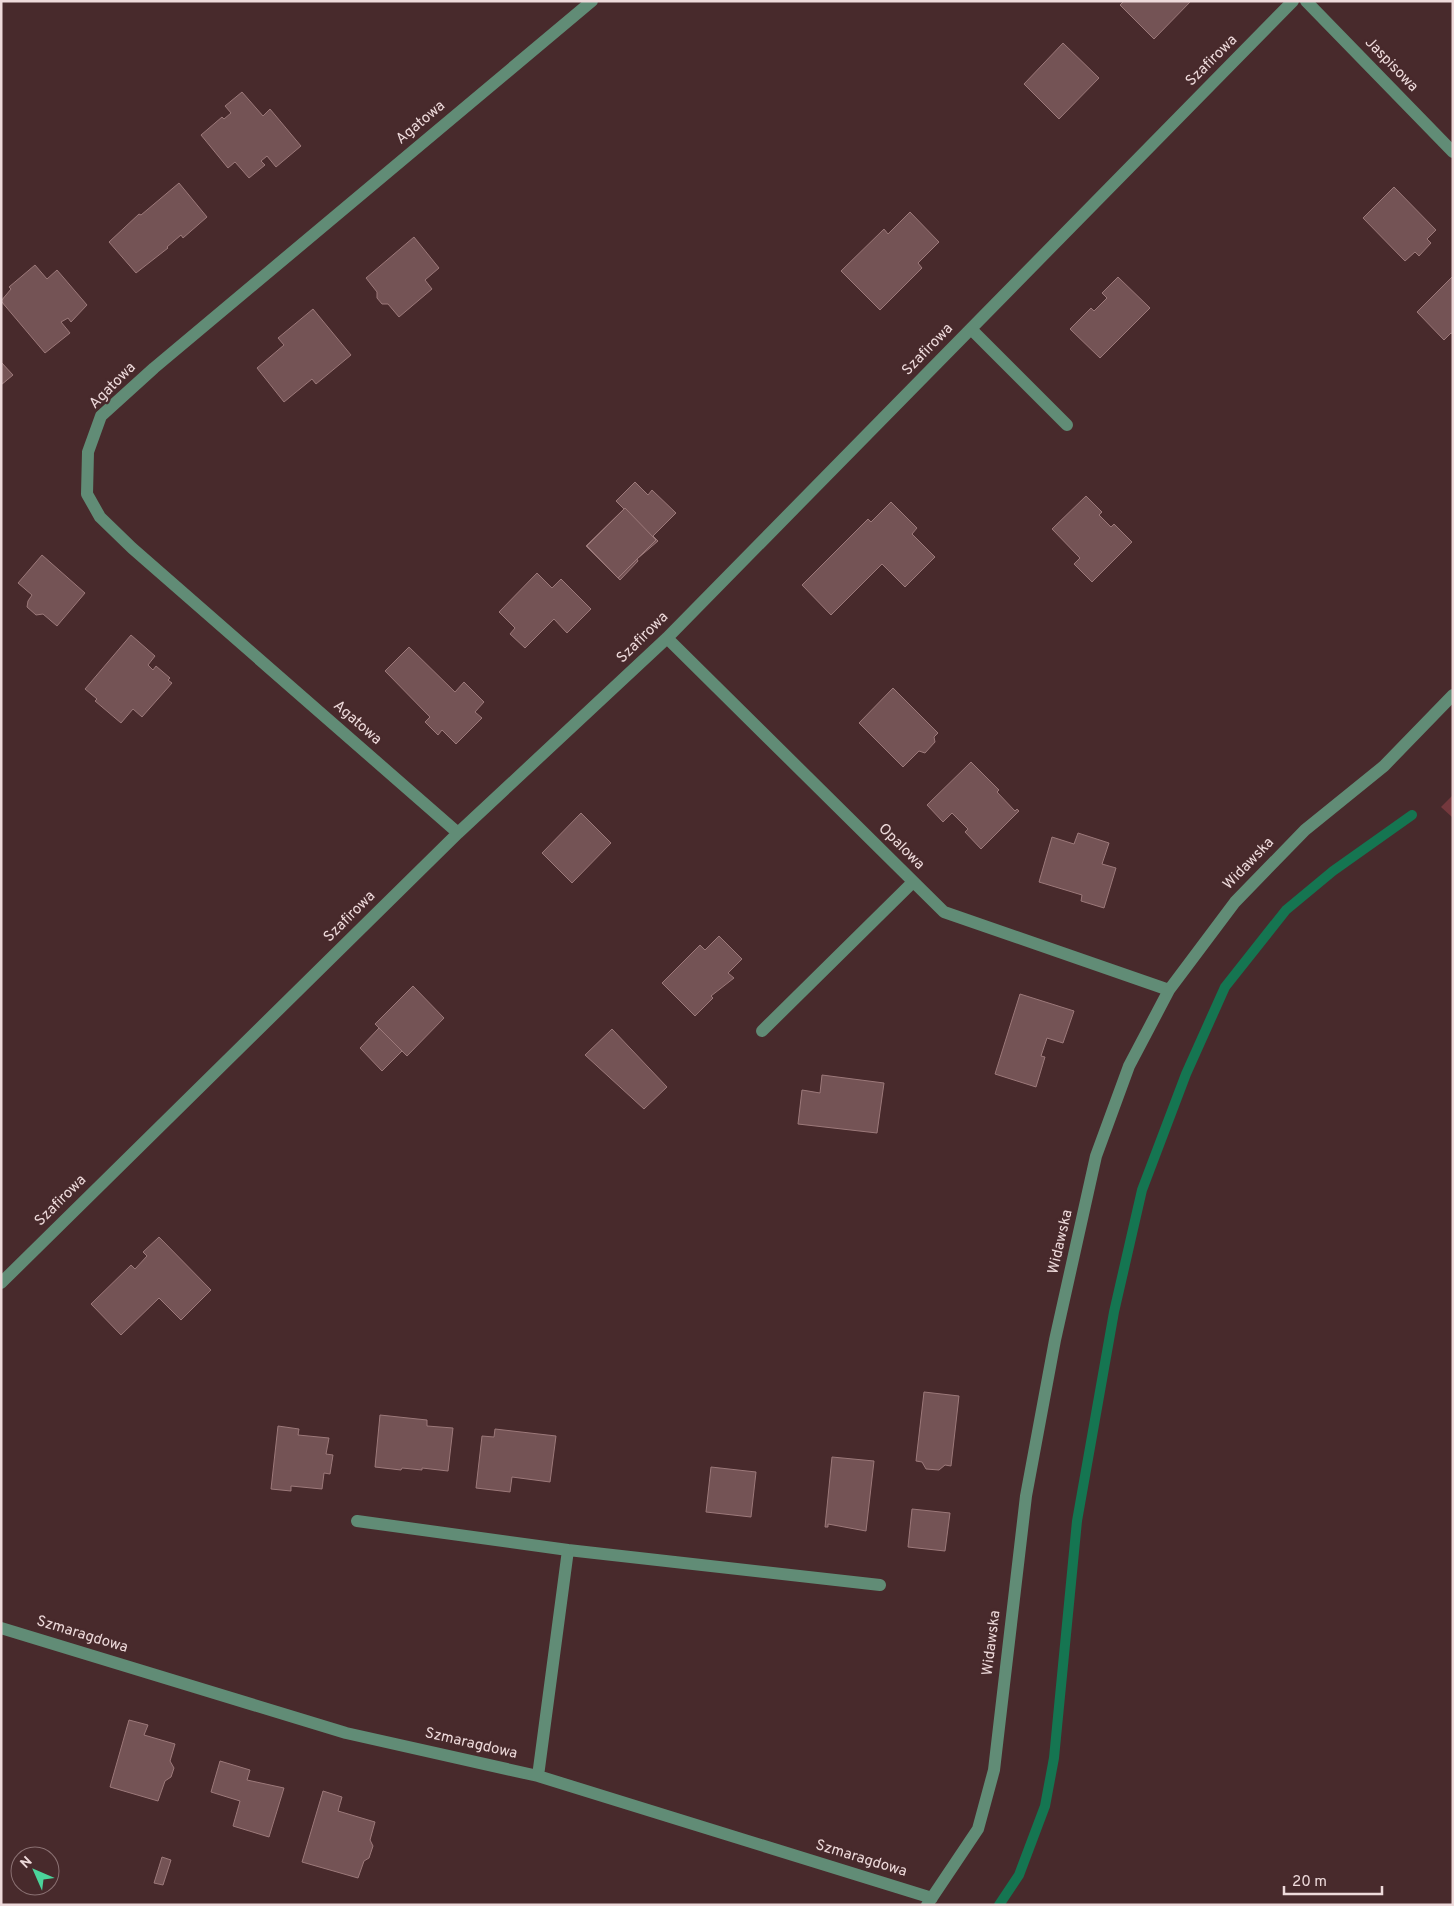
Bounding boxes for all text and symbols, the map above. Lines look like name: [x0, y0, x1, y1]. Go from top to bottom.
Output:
street label: Szafirowa: [1182, 31, 1242, 91]
street label: Jaspisowa: [1360, 34, 1422, 96]
street label: Agatowa: [392, 97, 450, 149]
street label: Szafirowa: [898, 320, 958, 380]
street label: Agatowa: [86, 359, 140, 413]
street label: Szafirowa: [613, 608, 673, 668]
street label: Agatowa: [329, 697, 385, 749]
street label: Opalowa: [874, 820, 928, 874]
street label: Widawska: [1219, 834, 1279, 894]
street label: Szafirowa: [320, 887, 380, 947]
street label: Szafirowa: [31, 1171, 91, 1231]
street label: Widawska: [1044, 1208, 1078, 1276]
street label: Widawska: [979, 1609, 1005, 1677]
street label: Szmaragdowa: [34, 1612, 130, 1658]
street label: Szmaragdowa: [423, 1724, 519, 1764]
street label: Szmaragdowa: [813, 1836, 909, 1882]
north arrow: [10, 1846, 60, 1896]
text: N: [17, 1853, 36, 1872]
scale bar: [1284, 1864, 1382, 1896]
text: 20 m: [1292, 1873, 1327, 1892]

